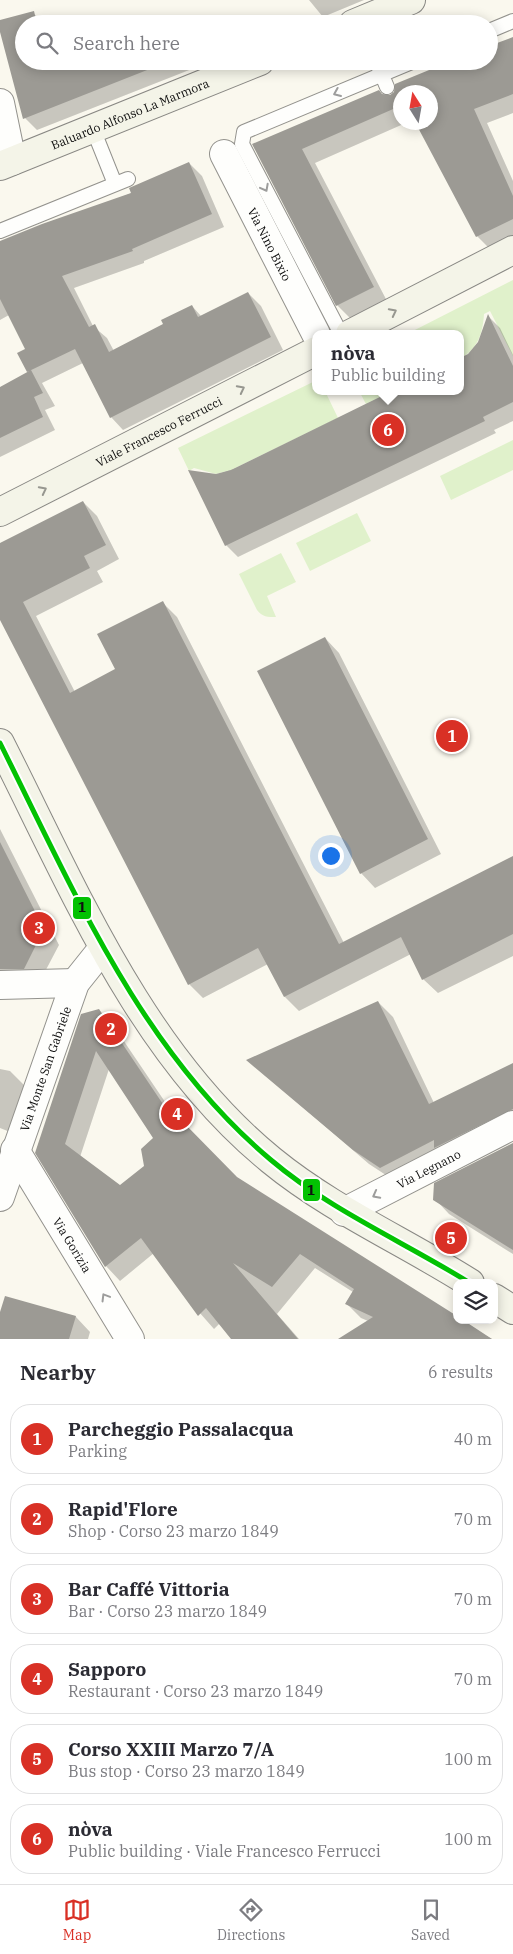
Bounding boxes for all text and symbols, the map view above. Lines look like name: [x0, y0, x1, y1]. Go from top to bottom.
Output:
search box: [15, 15, 498, 70]
icon: search: [33, 29, 61, 57]
text: Search here: [73, 31, 180, 55]
street label: Baluardo Alfonso La Marmora: [49, 75, 211, 152]
north arrow: [393, 85, 438, 130]
one-way arrow: [333, 87, 342, 98]
one-way arrow: [259, 183, 269, 192]
street label: Via Nino Bixio: [245, 205, 295, 283]
one-way arrow: [388, 308, 397, 318]
popup: [312, 330, 464, 395]
text: nòva: [331, 341, 375, 365]
text: Public building: [331, 365, 445, 385]
one-way arrow: [235, 385, 244, 395]
street label: Viale Francesco Ferrucci: [93, 393, 224, 470]
pin: 6: [372, 411, 404, 449]
one-way arrow: [38, 486, 47, 496]
pin: 1: [436, 717, 468, 755]
your location: [318, 843, 344, 869]
line badge: 1: [72, 896, 92, 920]
text: 1: [78, 898, 86, 916]
pin: 3: [23, 909, 55, 947]
street label: Via Monte San Gabriele: [16, 1004, 74, 1133]
pin: 2: [95, 1010, 127, 1048]
pin: 4: [161, 1095, 193, 1133]
street label: Via Legnano: [394, 1146, 463, 1191]
line badge: 1: [302, 1178, 321, 1202]
text: 1: [307, 1181, 315, 1199]
one-way arrow: [372, 1189, 381, 1199]
street label: Via Gorizia: [50, 1214, 95, 1276]
pin: 5: [435, 1219, 467, 1257]
map controls: [453, 1279, 498, 1324]
button: layers: [453, 1279, 498, 1324]
one-way arrow: [101, 1294, 111, 1303]
text: Nearby: [20, 1358, 96, 1386]
text: 6 results: [428, 1362, 493, 1382]
text: Parcheggio Passalacqua: [68, 1417, 294, 1441]
text: 1: [32, 1429, 42, 1449]
text: 40 m: [454, 1429, 492, 1449]
text: Parking: [68, 1441, 127, 1461]
text: Rapid'Flore: [68, 1497, 178, 1521]
text: 2: [32, 1509, 42, 1529]
text: 70 m: [454, 1509, 492, 1529]
text: Shop · Corso 23 marzo 1849: [68, 1521, 279, 1541]
text: Bar Caffé Vittoria: [68, 1577, 230, 1601]
text: 3: [32, 1589, 42, 1609]
text: 70 m: [454, 1589, 492, 1609]
text: Bar · Corso 23 marzo 1849: [68, 1601, 267, 1621]
text: Sapporo: [68, 1657, 146, 1681]
text: 4: [32, 1669, 42, 1689]
text: 70 m: [454, 1669, 492, 1689]
text: Restaurant · Corso 23 marzo 1849: [68, 1681, 323, 1701]
text: Corso XXIII Marzo 7/A: [68, 1737, 274, 1761]
text: 5: [32, 1749, 42, 1769]
text: 100 m: [444, 1749, 492, 1769]
text: Bus stop · Corso 23 marzo 1849: [68, 1761, 305, 1781]
text: nòva: [68, 1817, 113, 1841]
text: 6: [32, 1829, 42, 1849]
text: 100 m: [444, 1829, 492, 1849]
text: Public building · Viale Francesco Ferrucci: [68, 1841, 381, 1861]
tab: Map: [63, 1896, 91, 1944]
tab: Directions: [217, 1896, 285, 1944]
tab: Saved: [411, 1896, 450, 1944]

